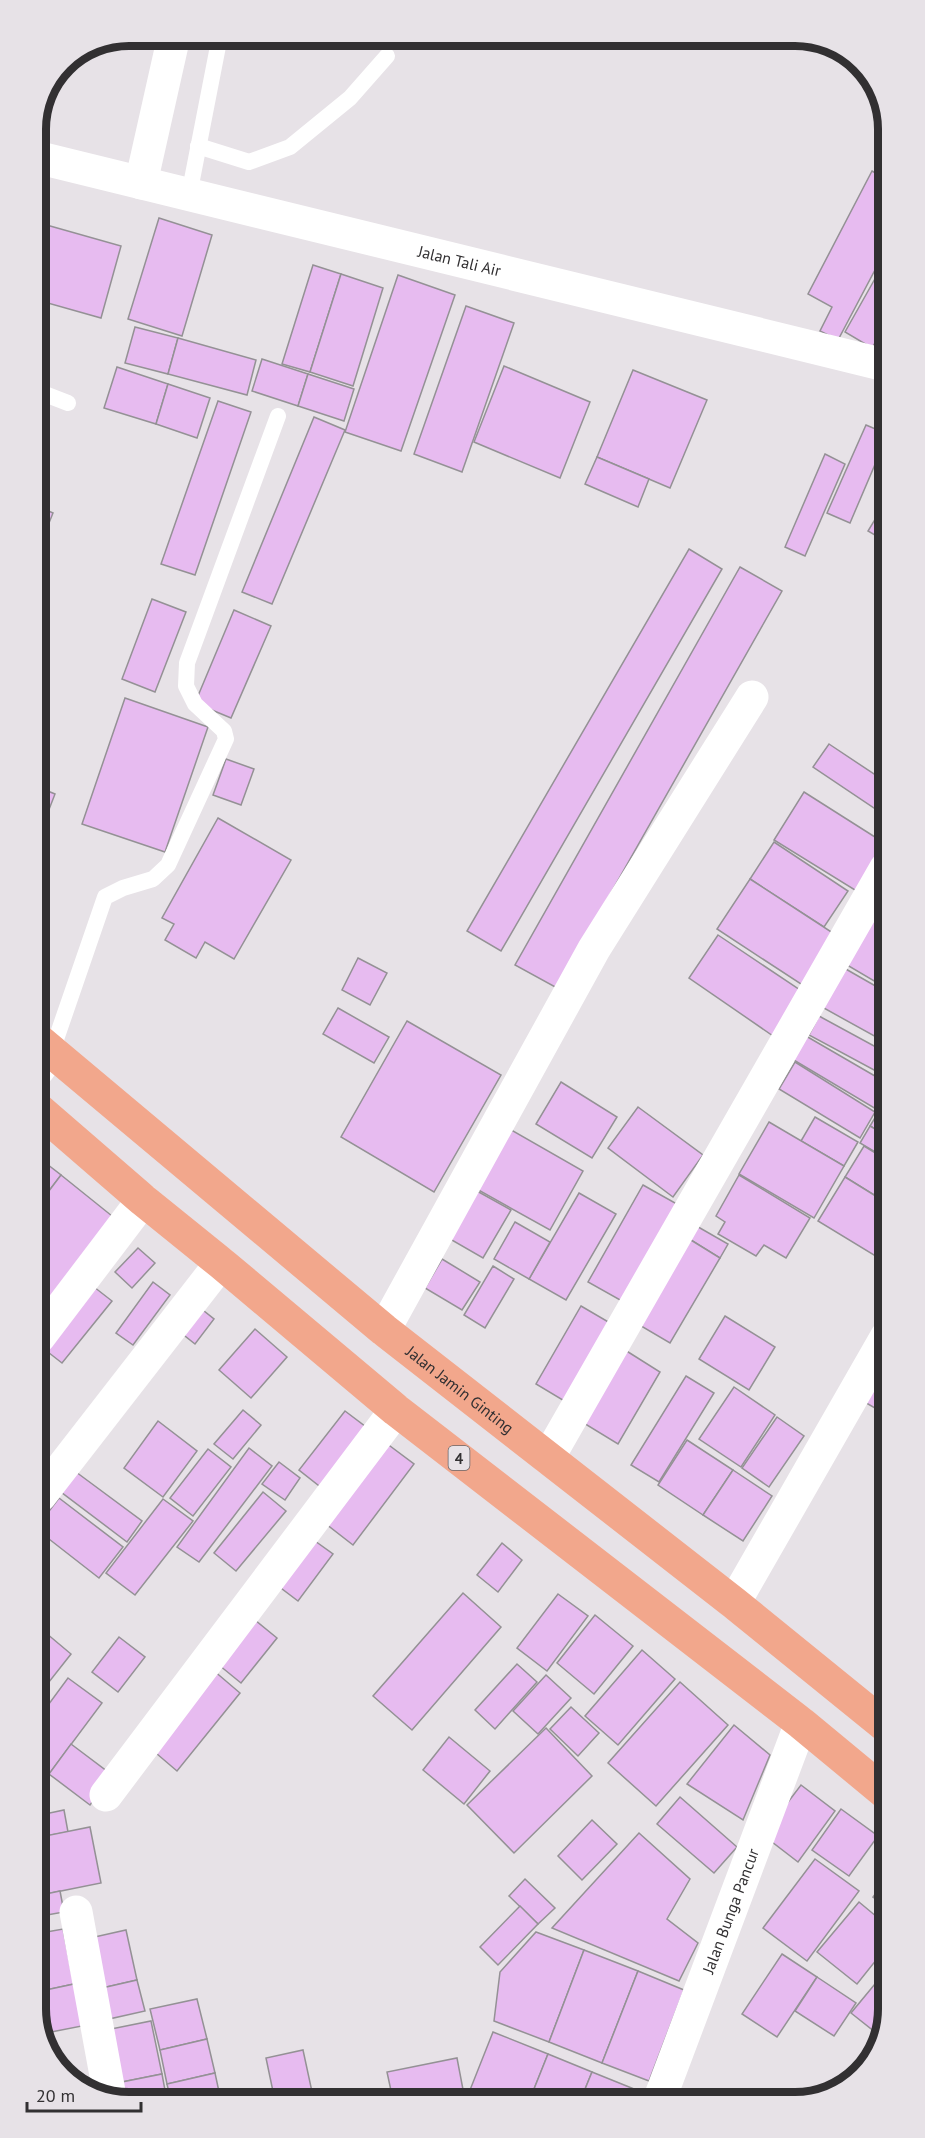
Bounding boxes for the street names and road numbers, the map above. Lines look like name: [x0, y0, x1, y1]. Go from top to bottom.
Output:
street label: Jalan Tali Air: [415, 241, 504, 281]
street label: Jalan Jamin Ginting: [401, 1341, 518, 1438]
road number: 4: [448, 1446, 470, 1470]
street label: Jalan Bunga Pancur: [697, 1845, 763, 1977]

